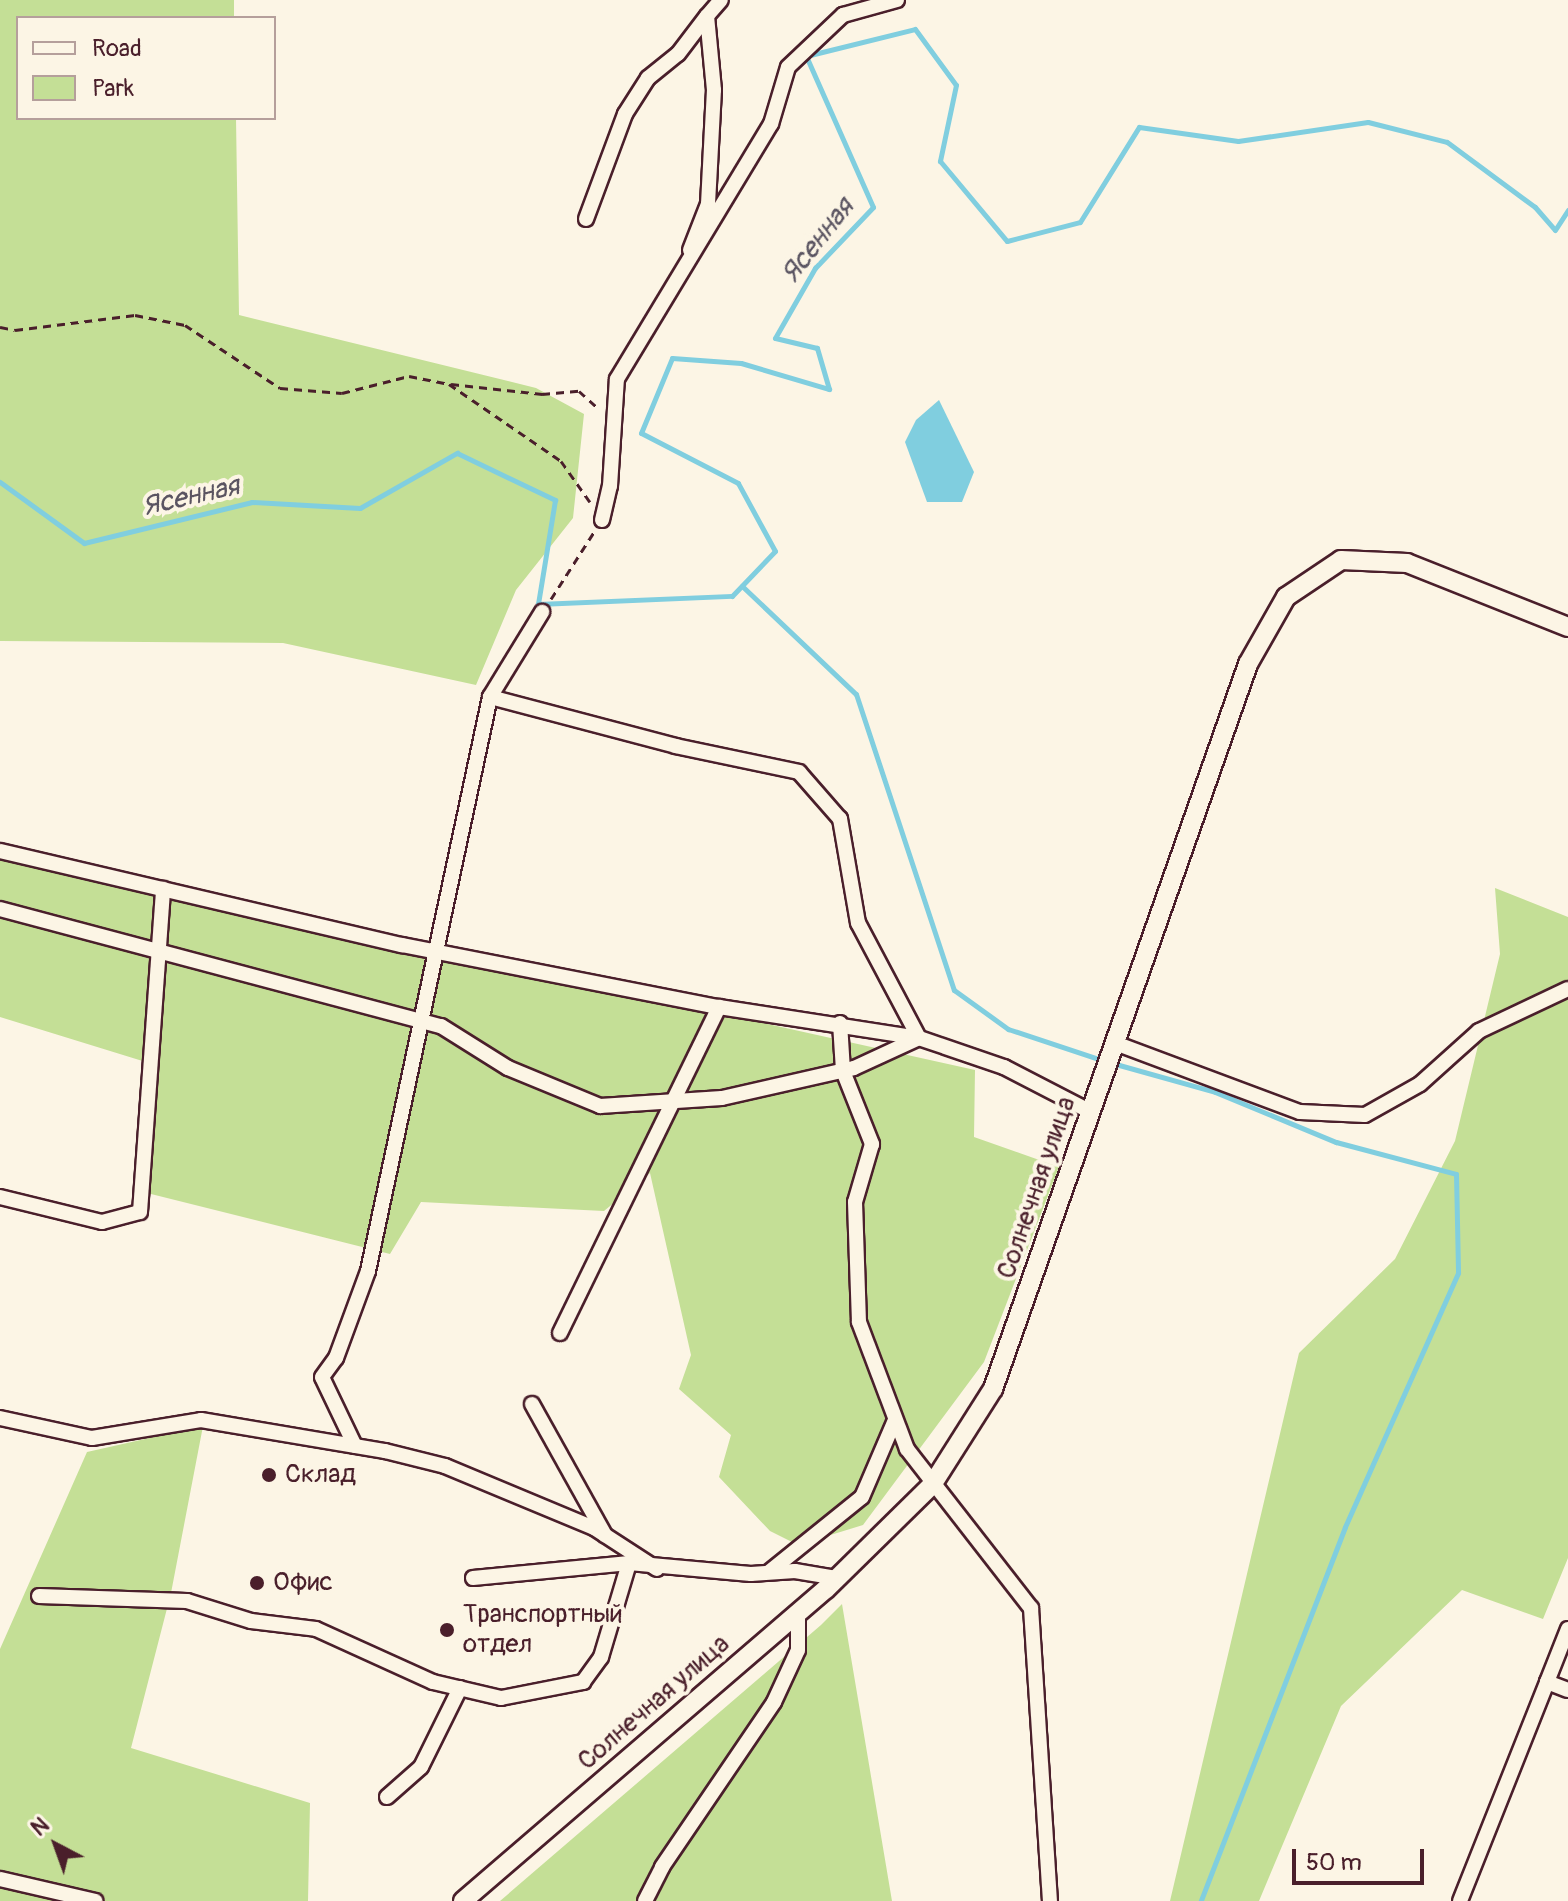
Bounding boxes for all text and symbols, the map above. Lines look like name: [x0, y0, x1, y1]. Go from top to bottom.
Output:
legend: [16, 16, 276, 120]
text: Road: [92, 34, 142, 63]
text: Park: [92, 74, 134, 103]
water label: Ясенная: [774, 192, 862, 290]
water label: Ясенная: [139, 470, 243, 524]
street label: Солнечная улица: [991, 1093, 1083, 1283]
place label: Склад: [285, 1459, 356, 1491]
marker: Склад: [260, 1466, 278, 1484]
place label: Офис: [273, 1567, 333, 1599]
marker: Офис: [248, 1574, 266, 1592]
place label: Транспортный отдел: [463, 1599, 623, 1660]
marker: Транспортный отдел: [438, 1621, 456, 1639]
street label: Солнечная улица: [572, 1629, 736, 1777]
north arrow: [16, 1805, 96, 1885]
text: N: [25, 1811, 55, 1842]
scale bar: [1296, 1833, 1428, 1883]
text: 50 m: [1306, 1848, 1362, 1877]

